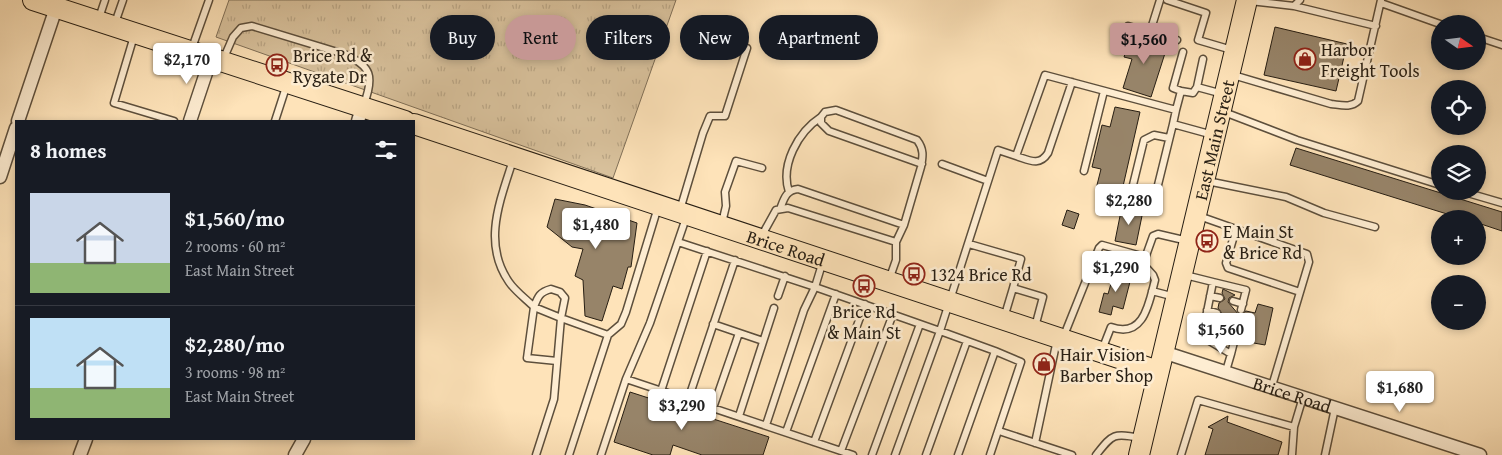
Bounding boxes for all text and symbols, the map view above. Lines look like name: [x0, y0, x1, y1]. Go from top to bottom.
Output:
chip: Buy: [430, 15, 495, 60]
chip: Rent: [505, 15, 576, 60]
chip: Filters: [586, 15, 670, 60]
chip: New: [680, 15, 749, 60]
chip: Apartment: [759, 15, 878, 60]
north arrow: [1431, 15, 1486, 70]
map controls: [1431, 15, 1486, 330]
pin: $1,560: [1103, 22, 1185, 65]
text: $1,560: [1121, 27, 1167, 51]
place label: Harbor Freight Tools: [1321, 36, 1420, 84]
pin: $2,170: [146, 42, 228, 85]
place label: Brice Rd & Rygate Dr: [293, 42, 373, 90]
text: $2,170: [164, 47, 210, 71]
shop icon: Harbor Freight Tools: [1293, 47, 1317, 71]
bus stop icon: Brice Rd & Rygate Dr: [265, 53, 289, 77]
street label: East Main Street: [1186, 76, 1241, 203]
button: locate: [1431, 80, 1486, 135]
text: 8 homes: [30, 135, 106, 166]
icon: filters: [372, 136, 400, 164]
button: layers: [1431, 145, 1486, 200]
pin: $2,280: [1088, 184, 1170, 226]
text: $2,280: [1106, 188, 1152, 212]
text: $1,560/mo: [185, 203, 285, 234]
pin: $1,480: [555, 208, 637, 250]
button: +: [1431, 210, 1486, 265]
text: $1,480: [573, 212, 619, 236]
icon: home: [70, 213, 130, 273]
place label: E Main St & Brice Rd: [1223, 218, 1303, 266]
street label: Brice Road: [743, 222, 829, 273]
bus stop icon: E Main St & Brice Rd: [1195, 229, 1219, 253]
text: 2 rooms · 60 m²: [185, 234, 285, 258]
pin: $1,290: [1075, 250, 1157, 293]
text: $1,290: [1093, 255, 1139, 279]
text: East Main Street: [185, 258, 294, 282]
place label: 1324 Brice Rd: [930, 261, 1032, 288]
bus stop icon: 1324 Brice Rd: [902, 262, 926, 286]
bus stop icon: Brice Rd & Main St: [852, 274, 876, 298]
button: −: [1431, 275, 1486, 330]
place label: Brice Rd & Main St: [827, 298, 901, 346]
pin: $1,560: [1180, 312, 1262, 355]
text: $1,560: [1198, 317, 1244, 341]
text: $2,280/mo: [185, 329, 285, 360]
icon: home: [70, 338, 130, 398]
place label: Hair Vision Barber Shop: [1060, 341, 1153, 389]
shop icon: Hair Vision Barber Shop: [1032, 352, 1056, 376]
text: 3 rooms · 98 m²: [185, 360, 285, 384]
street label: Brice Road: [1250, 369, 1335, 419]
pin: $1,680: [1359, 370, 1441, 413]
text: $1,680: [1377, 375, 1423, 399]
text: East Main Street: [185, 384, 294, 408]
pin: $3,290: [641, 388, 723, 431]
text: $3,290: [659, 393, 705, 417]

